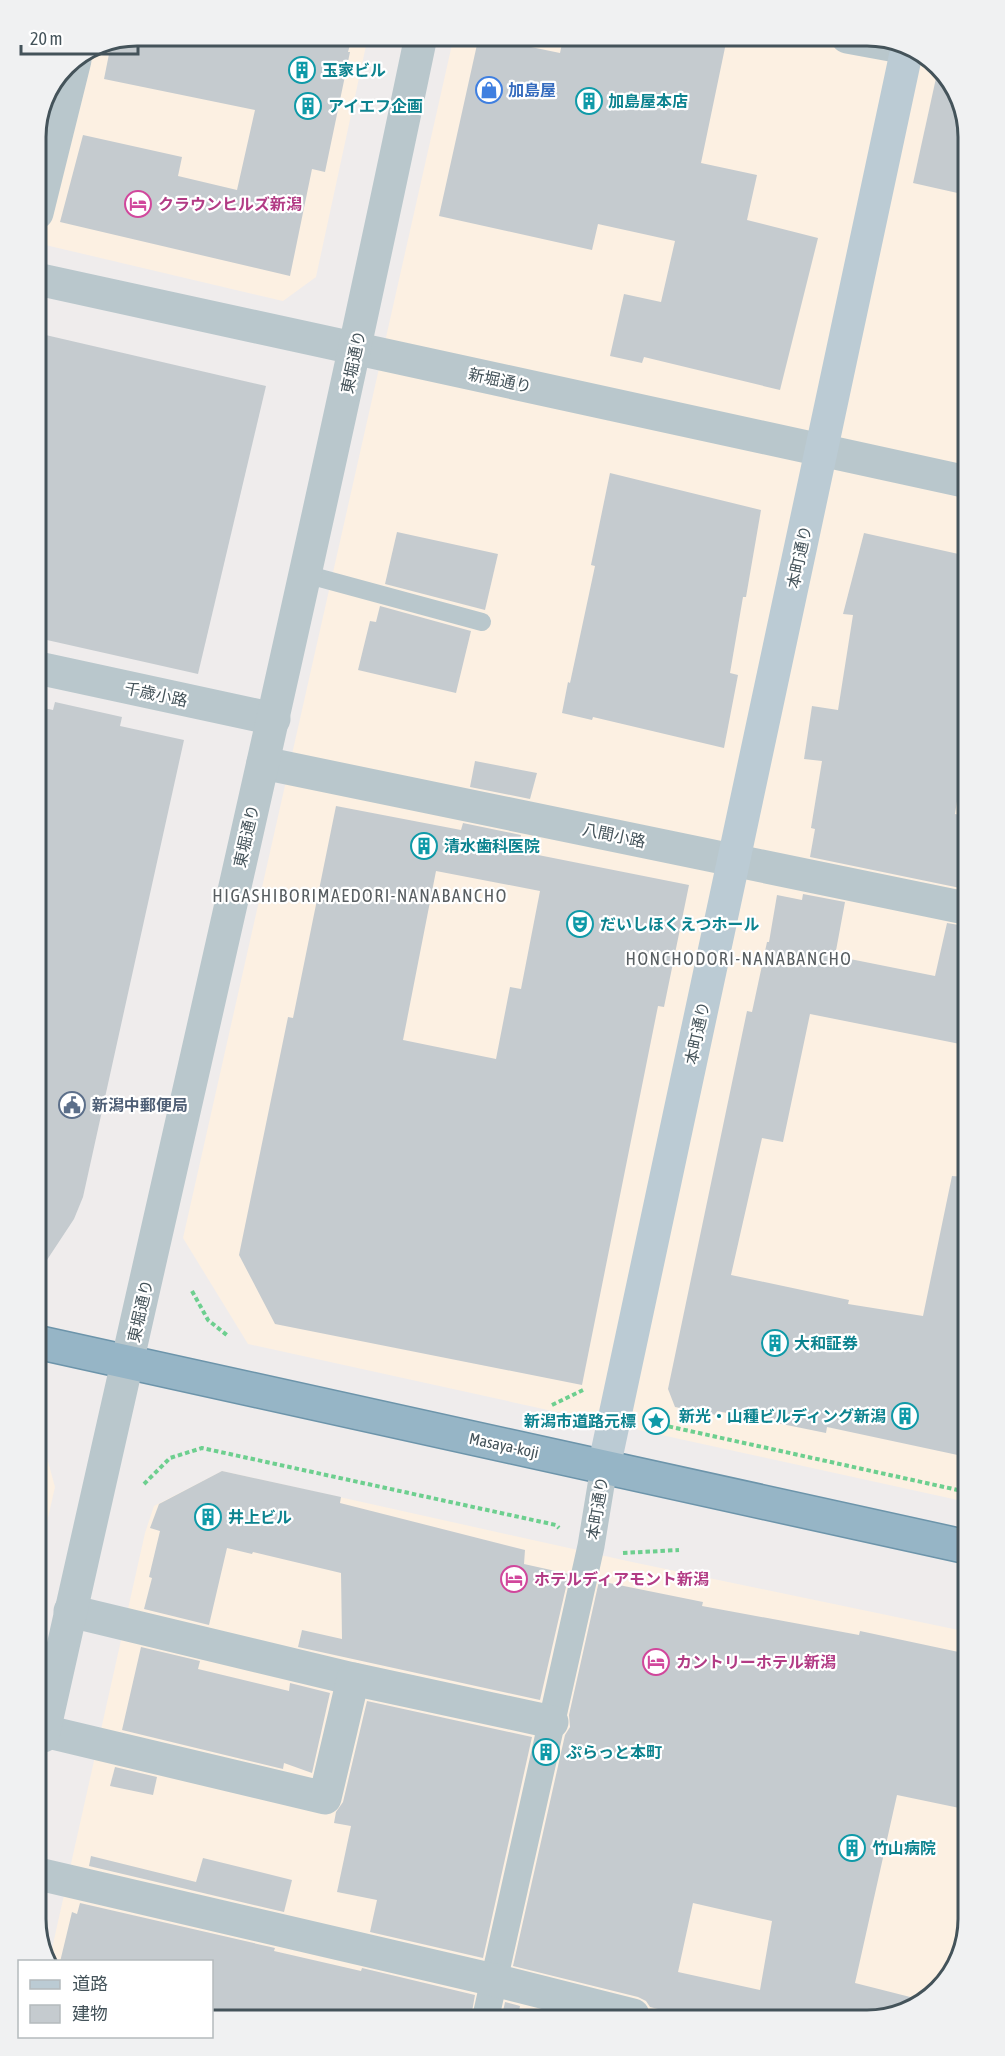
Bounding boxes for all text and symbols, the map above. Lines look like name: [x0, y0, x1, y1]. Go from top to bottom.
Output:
scale bar: [21, 18, 138, 56]
text: 20 m: [30, 28, 62, 49]
building icon: 玉家ビル: [287, 55, 317, 85]
place label: 玉家ビル: [322, 61, 386, 79]
shop icon: 加島屋: [474, 75, 504, 105]
place label: 加島屋: [508, 81, 556, 99]
building icon: 加島屋本店: [574, 86, 604, 116]
building icon: アイエフ企画: [293, 91, 323, 121]
place label: 加島屋本店: [608, 92, 688, 110]
place label: アイエフ企画: [328, 97, 423, 115]
hotel icon: クラウンヒルズ新潟: [123, 189, 153, 219]
place label: クラウンヒルズ新潟: [158, 195, 302, 213]
street label: 東堀通り: [338, 329, 368, 395]
street label: 新堀通り: [467, 365, 533, 395]
street label: 本町通り: [784, 524, 814, 590]
street label: 千歳小路: [123, 679, 189, 709]
street label: 東堀通り: [230, 803, 262, 869]
street label: 八間小路: [581, 820, 647, 850]
building icon: 清水歯科医院: [409, 831, 439, 861]
place label: 清水歯科医院: [444, 837, 540, 855]
district label: HIGASHIBORIMAEDORI-NANABANCHO: [212, 885, 508, 906]
theatre icon: だいしほくえつホール: [565, 909, 595, 939]
place label: だいしほくえつホール: [600, 915, 760, 933]
district label: HONCHODORI-NANABANCHO: [626, 948, 852, 969]
street label: 本町通り: [682, 1000, 712, 1066]
public building icon: 新潟中郵便局: [57, 1090, 87, 1120]
place label: 新潟中郵便局: [92, 1096, 188, 1114]
street label: 東堀通り: [124, 1278, 156, 1344]
building icon: 大和証券: [760, 1328, 790, 1358]
place label: 大和証券: [794, 1334, 858, 1352]
building icon: 新光・山種ビルディング新潟: [890, 1401, 920, 1431]
place icon: 新潟市道路元標: [641, 1406, 671, 1436]
place label: 新光・山種ビルディング新潟: [679, 1407, 886, 1425]
place label: 新潟市道路元標: [524, 1412, 636, 1430]
street label: Masaya-koji: [467, 1429, 540, 1462]
street label: 本町通り: [583, 1475, 611, 1541]
building icon: 井上ビル: [193, 1502, 223, 1532]
place label: 井上ビル: [228, 1508, 292, 1526]
hotel icon: ホテルディアモント新潟: [499, 1564, 529, 1594]
place label: ホテルディアモント新潟: [534, 1570, 709, 1588]
hotel icon: カントリーホテル新潟: [641, 1647, 671, 1677]
place label: カントリーホテル新潟: [676, 1653, 836, 1671]
building icon: ぷらっと本町: [531, 1737, 561, 1767]
place label: ぷらっと本町: [566, 1743, 662, 1761]
building icon: 竹山病院: [837, 1833, 867, 1863]
place label: 竹山病院: [872, 1839, 936, 1857]
legend: [18, 1960, 213, 2038]
text: 道路: [72, 1973, 108, 1994]
text: 建物: [72, 2003, 108, 2024]

